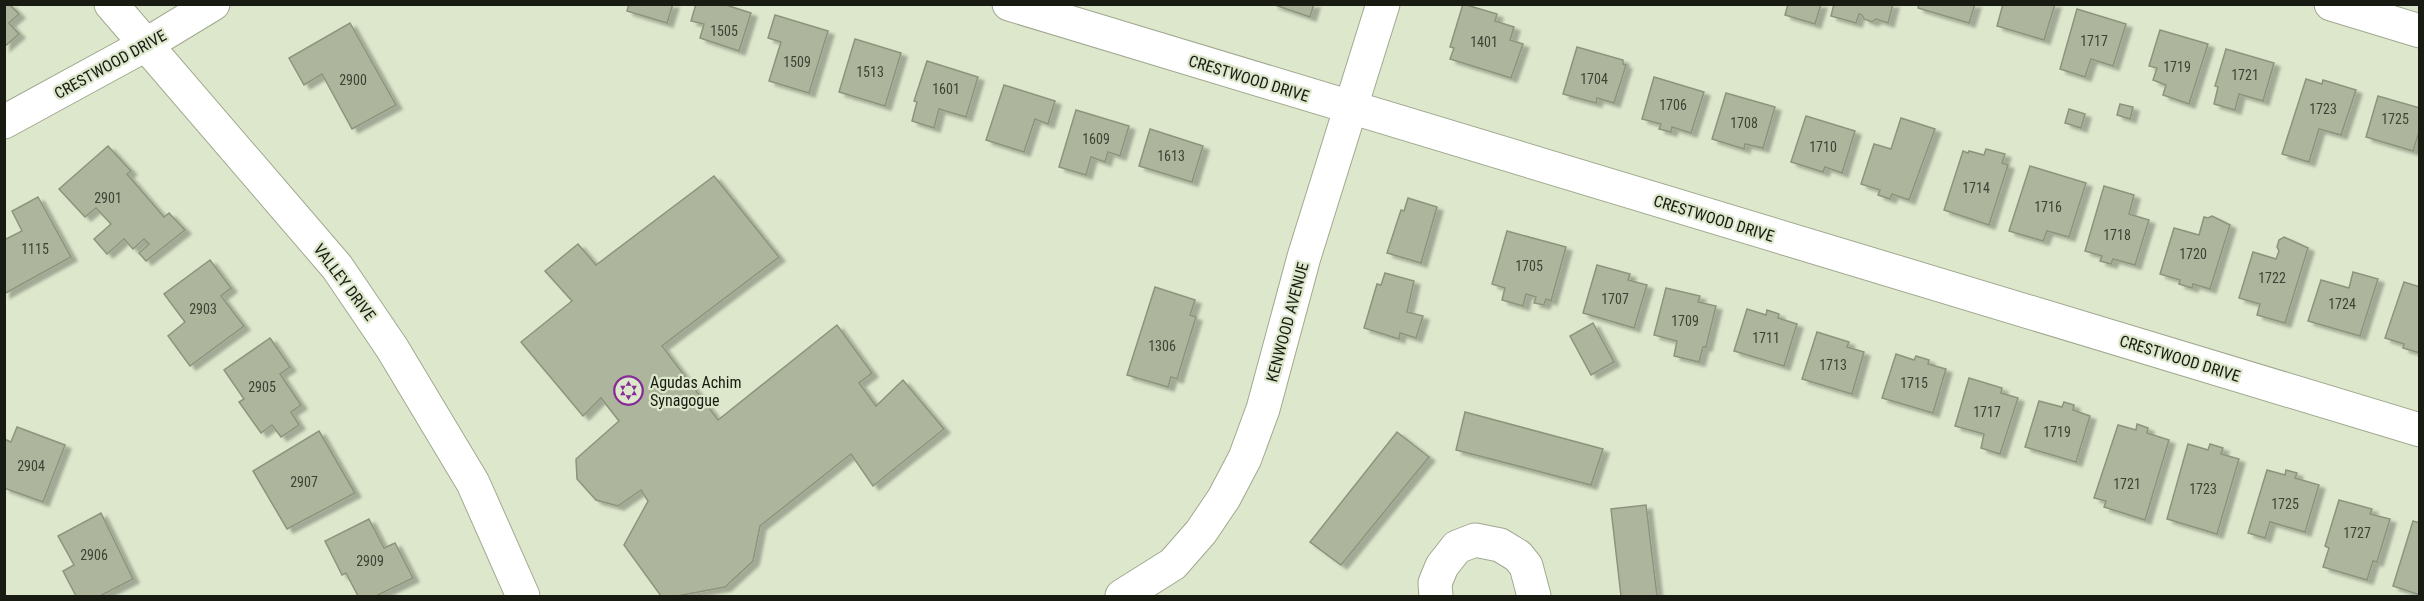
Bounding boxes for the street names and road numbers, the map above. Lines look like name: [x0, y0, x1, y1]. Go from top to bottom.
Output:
street label: CRESTWOOD DRIVE: [51, 26, 170, 103]
street label: CRESTWOOD DRIVE: [1186, 51, 1311, 106]
street label: CRESTWOOD DRIVE: [1651, 191, 1776, 246]
street label: VALLEY DRIVE: [310, 240, 380, 325]
street label: KENWOOD AVENUE: [1262, 260, 1313, 384]
street label: CRESTWOOD DRIVE: [2117, 331, 2242, 386]

